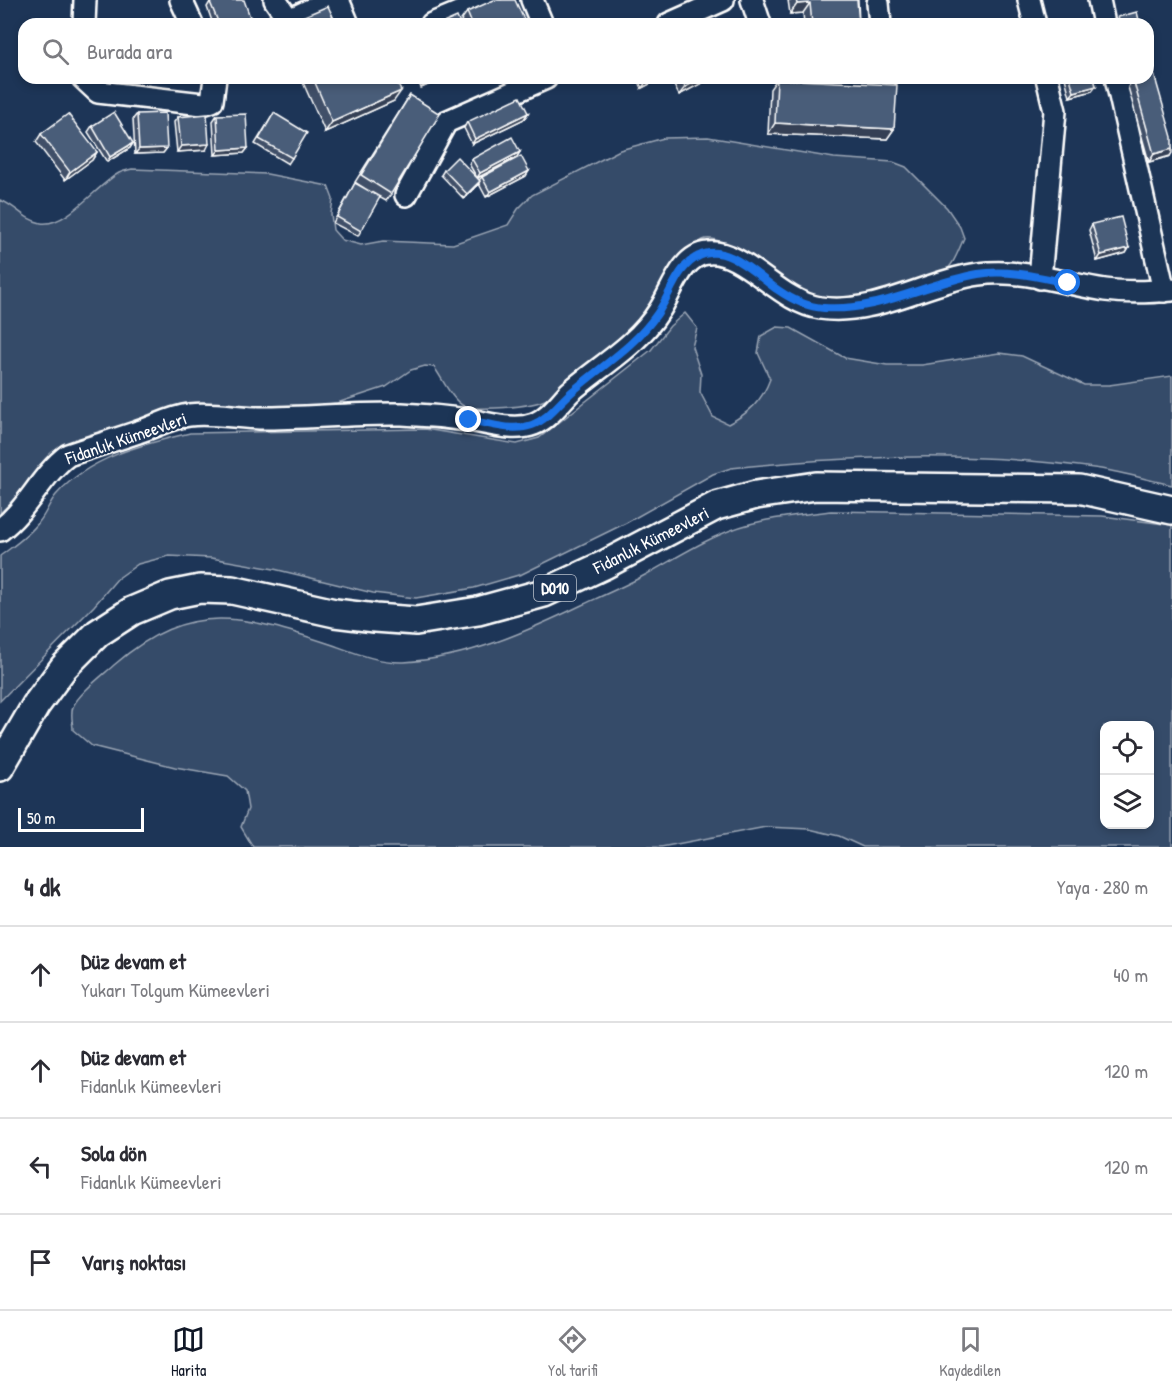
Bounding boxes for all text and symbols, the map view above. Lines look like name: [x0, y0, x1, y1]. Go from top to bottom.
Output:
search box: [18, 18, 1154, 84]
icon: search: [39, 35, 72, 68]
text: Burada ara: [87, 36, 172, 66]
route start: [1054, 269, 1080, 295]
street label: Fidanlık Kümeevleri: [61, 406, 190, 471]
route end: [455, 406, 481, 432]
street label: Fidanlık Kümeevleri: [588, 500, 713, 580]
road number: D010: [534, 575, 576, 601]
map controls: [1100, 721, 1154, 829]
button: locate: [1100, 721, 1154, 775]
button: layers: [1100, 775, 1154, 829]
scale bar: [18, 805, 144, 832]
text: 50 m: [27, 807, 56, 829]
text: 4 dk: [24, 869, 61, 904]
text: Yaya · 280 m: [1057, 873, 1148, 900]
text: Düz devam et: [81, 946, 186, 976]
icon: ahead: [24, 958, 57, 991]
text: 40 m: [1113, 961, 1148, 988]
text: Yukarı Tolgum Kümeevleri: [81, 976, 270, 1003]
text: Düz devam et: [81, 1042, 186, 1072]
icon: ahead: [24, 1054, 57, 1087]
text: 120 m: [1104, 1057, 1148, 1084]
text: Fidanlık Kümeevleri: [81, 1072, 222, 1099]
text: Sola dön: [81, 1138, 147, 1168]
icon: left: [24, 1150, 57, 1183]
text: 120 m: [1104, 1153, 1148, 1180]
text: Fidanlık Kümeevleri: [81, 1168, 222, 1195]
icon: arrive: [24, 1246, 57, 1279]
text: Varış noktası: [81, 1247, 186, 1277]
tab: Harita: [171, 1323, 206, 1381]
tab: Yol tarifi: [548, 1323, 597, 1381]
tab: Kaydedilen: [939, 1323, 1001, 1381]

